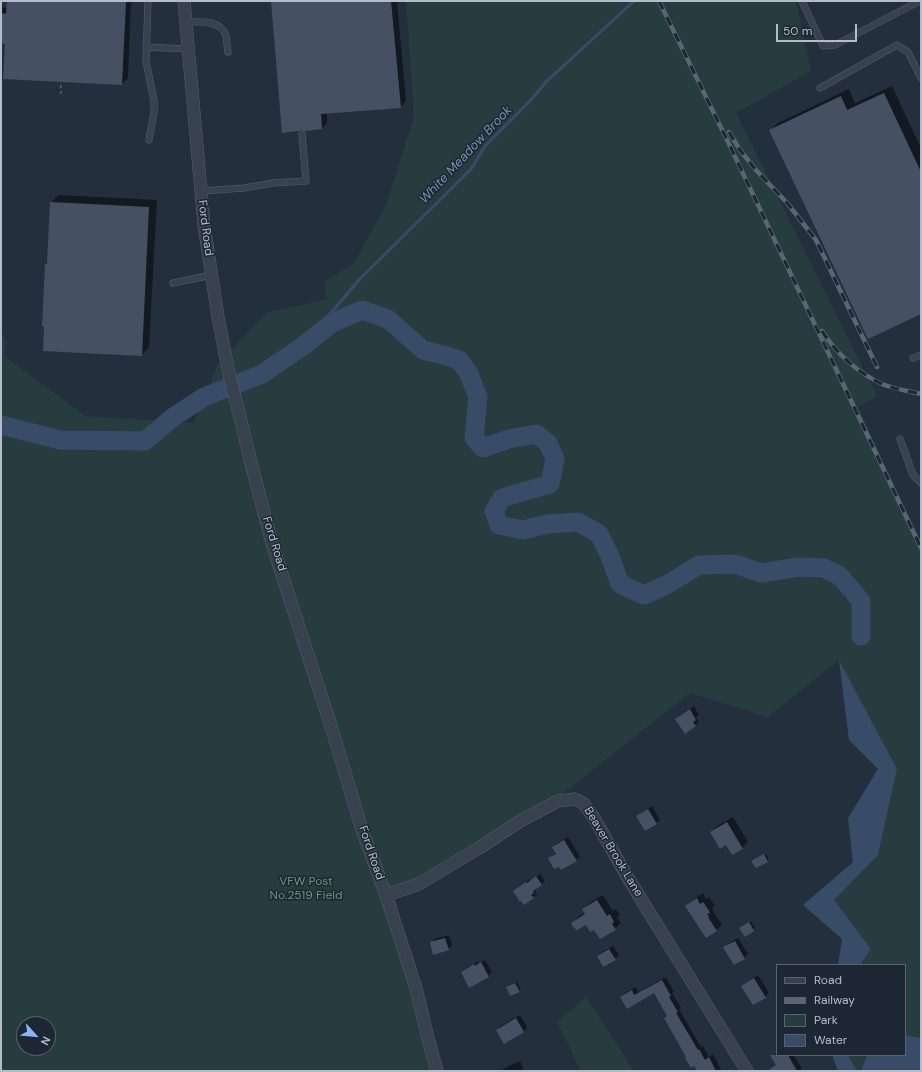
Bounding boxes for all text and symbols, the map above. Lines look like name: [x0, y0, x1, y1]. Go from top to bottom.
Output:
scale bar: [778, 16, 859, 42]
text: 50 m: [783, 23, 812, 39]
water label: White Meadow Brook: [417, 103, 515, 207]
street label: Ford Road: [194, 199, 216, 257]
street label: Ford Road: [259, 515, 289, 573]
street label: Beaver Brook Lane: [580, 804, 646, 900]
street label: Ford Road: [355, 824, 387, 882]
park label: VFW Post No.2519 Field: [270, 875, 342, 903]
legend: [776, 964, 906, 1056]
text: Road: [814, 972, 842, 988]
text: Railway: [814, 992, 855, 1008]
text: Park: [814, 1012, 838, 1028]
north arrow: [16, 1016, 56, 1056]
text: Water: [814, 1032, 847, 1048]
text: N: [38, 1034, 54, 1048]

